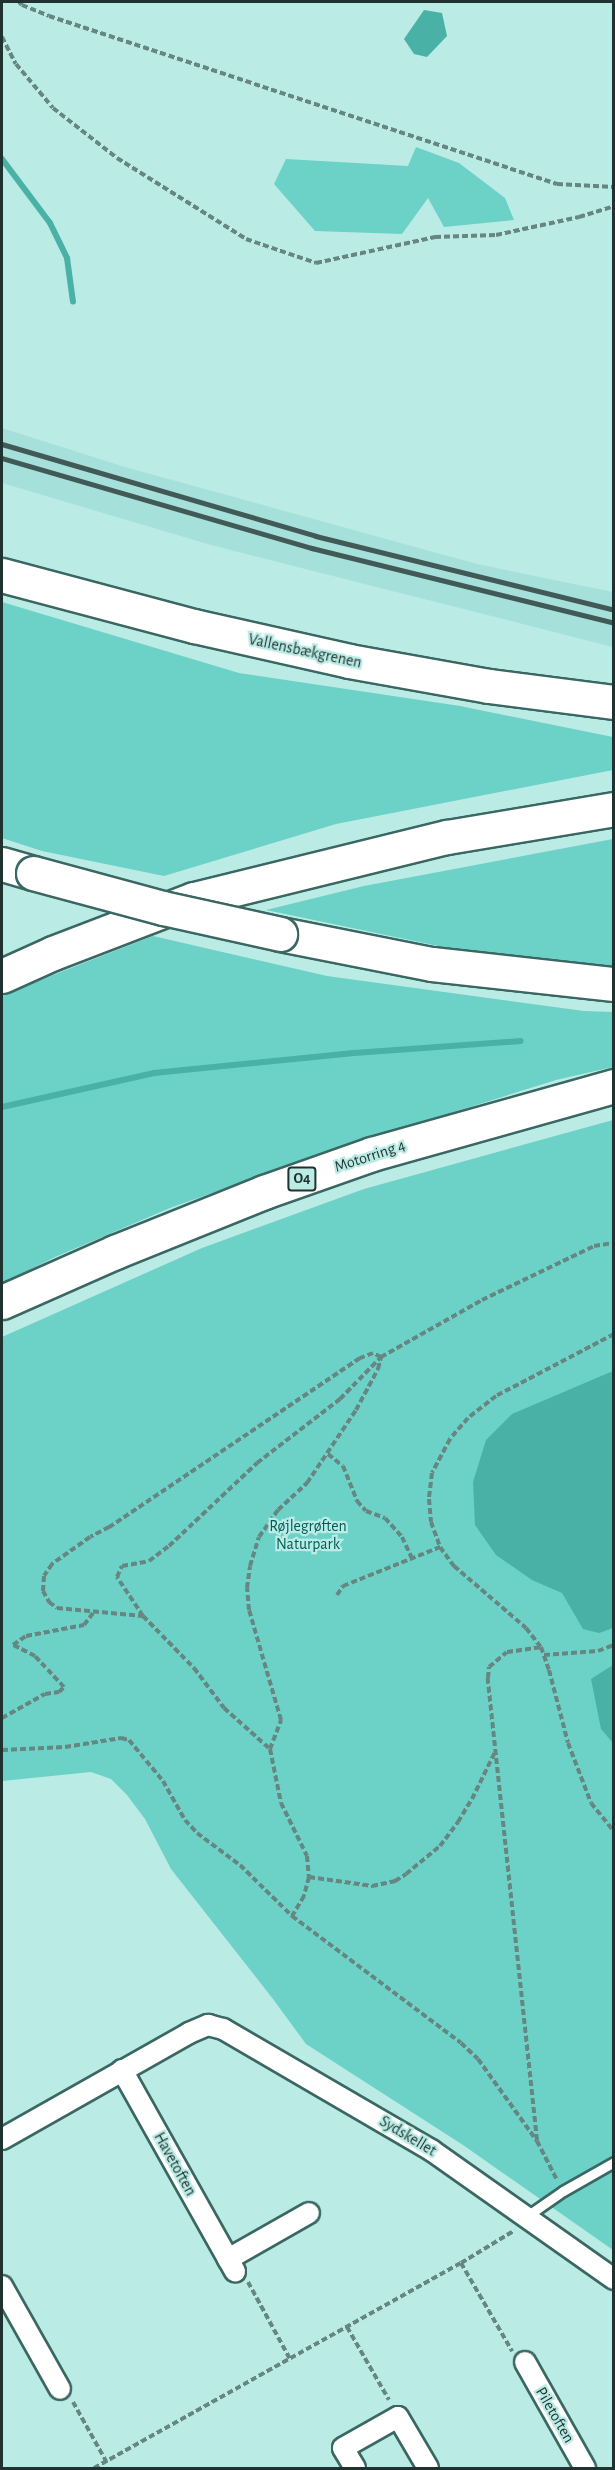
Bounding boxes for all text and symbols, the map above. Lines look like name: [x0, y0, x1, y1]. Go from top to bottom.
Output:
street label: Vallensbækgrenen: [247, 630, 363, 672]
street label: Motorring 4: [332, 1136, 408, 1176]
road number: O4: [287, 1167, 317, 1191]
park label: Røjlegrøften Naturpark: [269, 1516, 347, 1554]
street label: Sydskellet: [376, 2112, 440, 2160]
street label: Havetoften: [150, 2129, 200, 2199]
street label: Piletoften: [531, 2384, 579, 2446]

